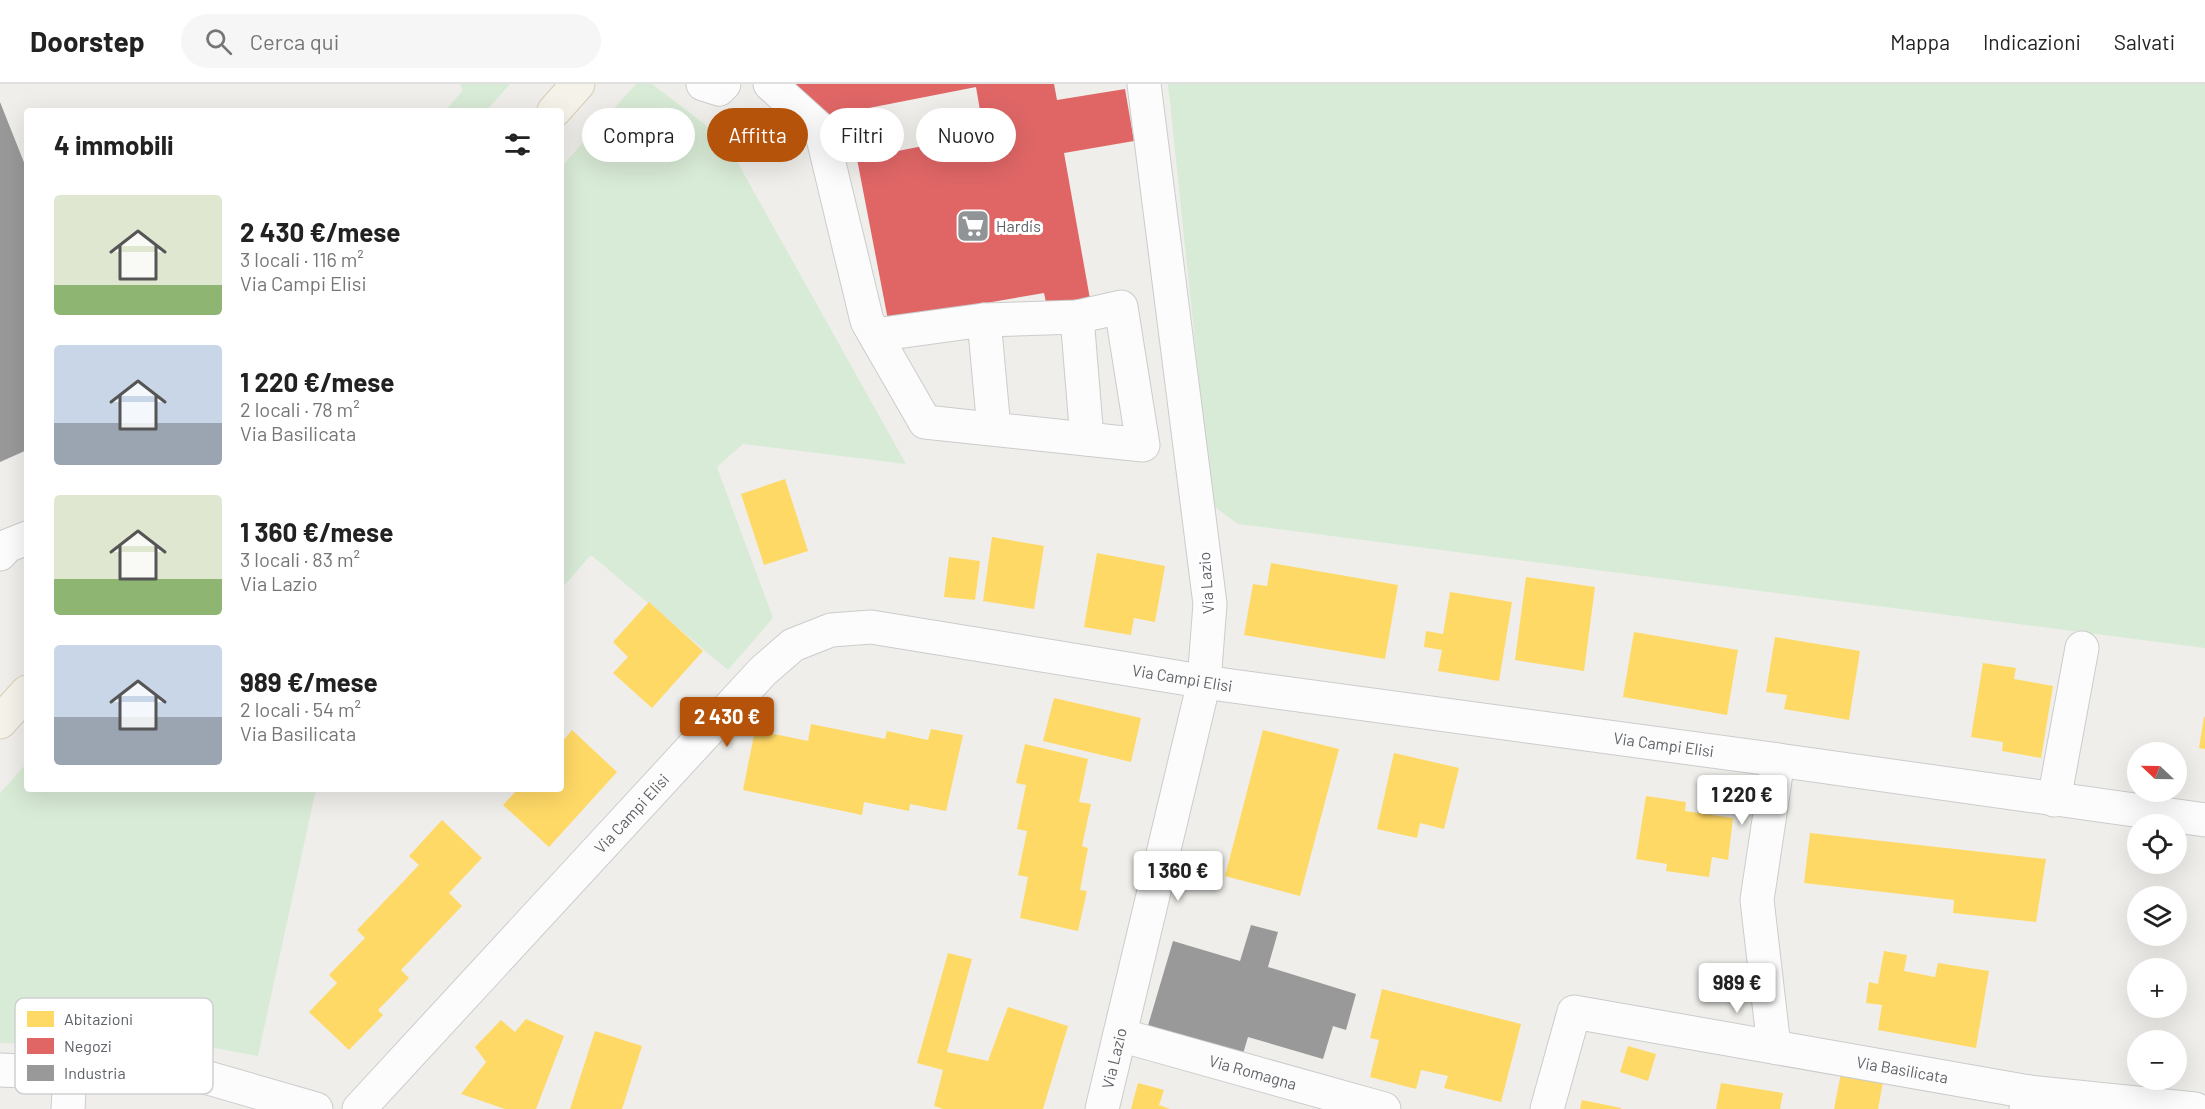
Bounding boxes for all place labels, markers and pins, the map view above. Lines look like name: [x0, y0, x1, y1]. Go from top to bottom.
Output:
supermarket icon: Hardis: [955, 208, 991, 244]
place label: Hardis: [996, 216, 1041, 235]
pin: 2 430 €: [672, 697, 782, 748]
pin: 1 220 €: [1687, 775, 1797, 826]
pin: 1 360 €: [1123, 851, 1233, 902]
pin: 989 €: [1695, 963, 1779, 1014]

